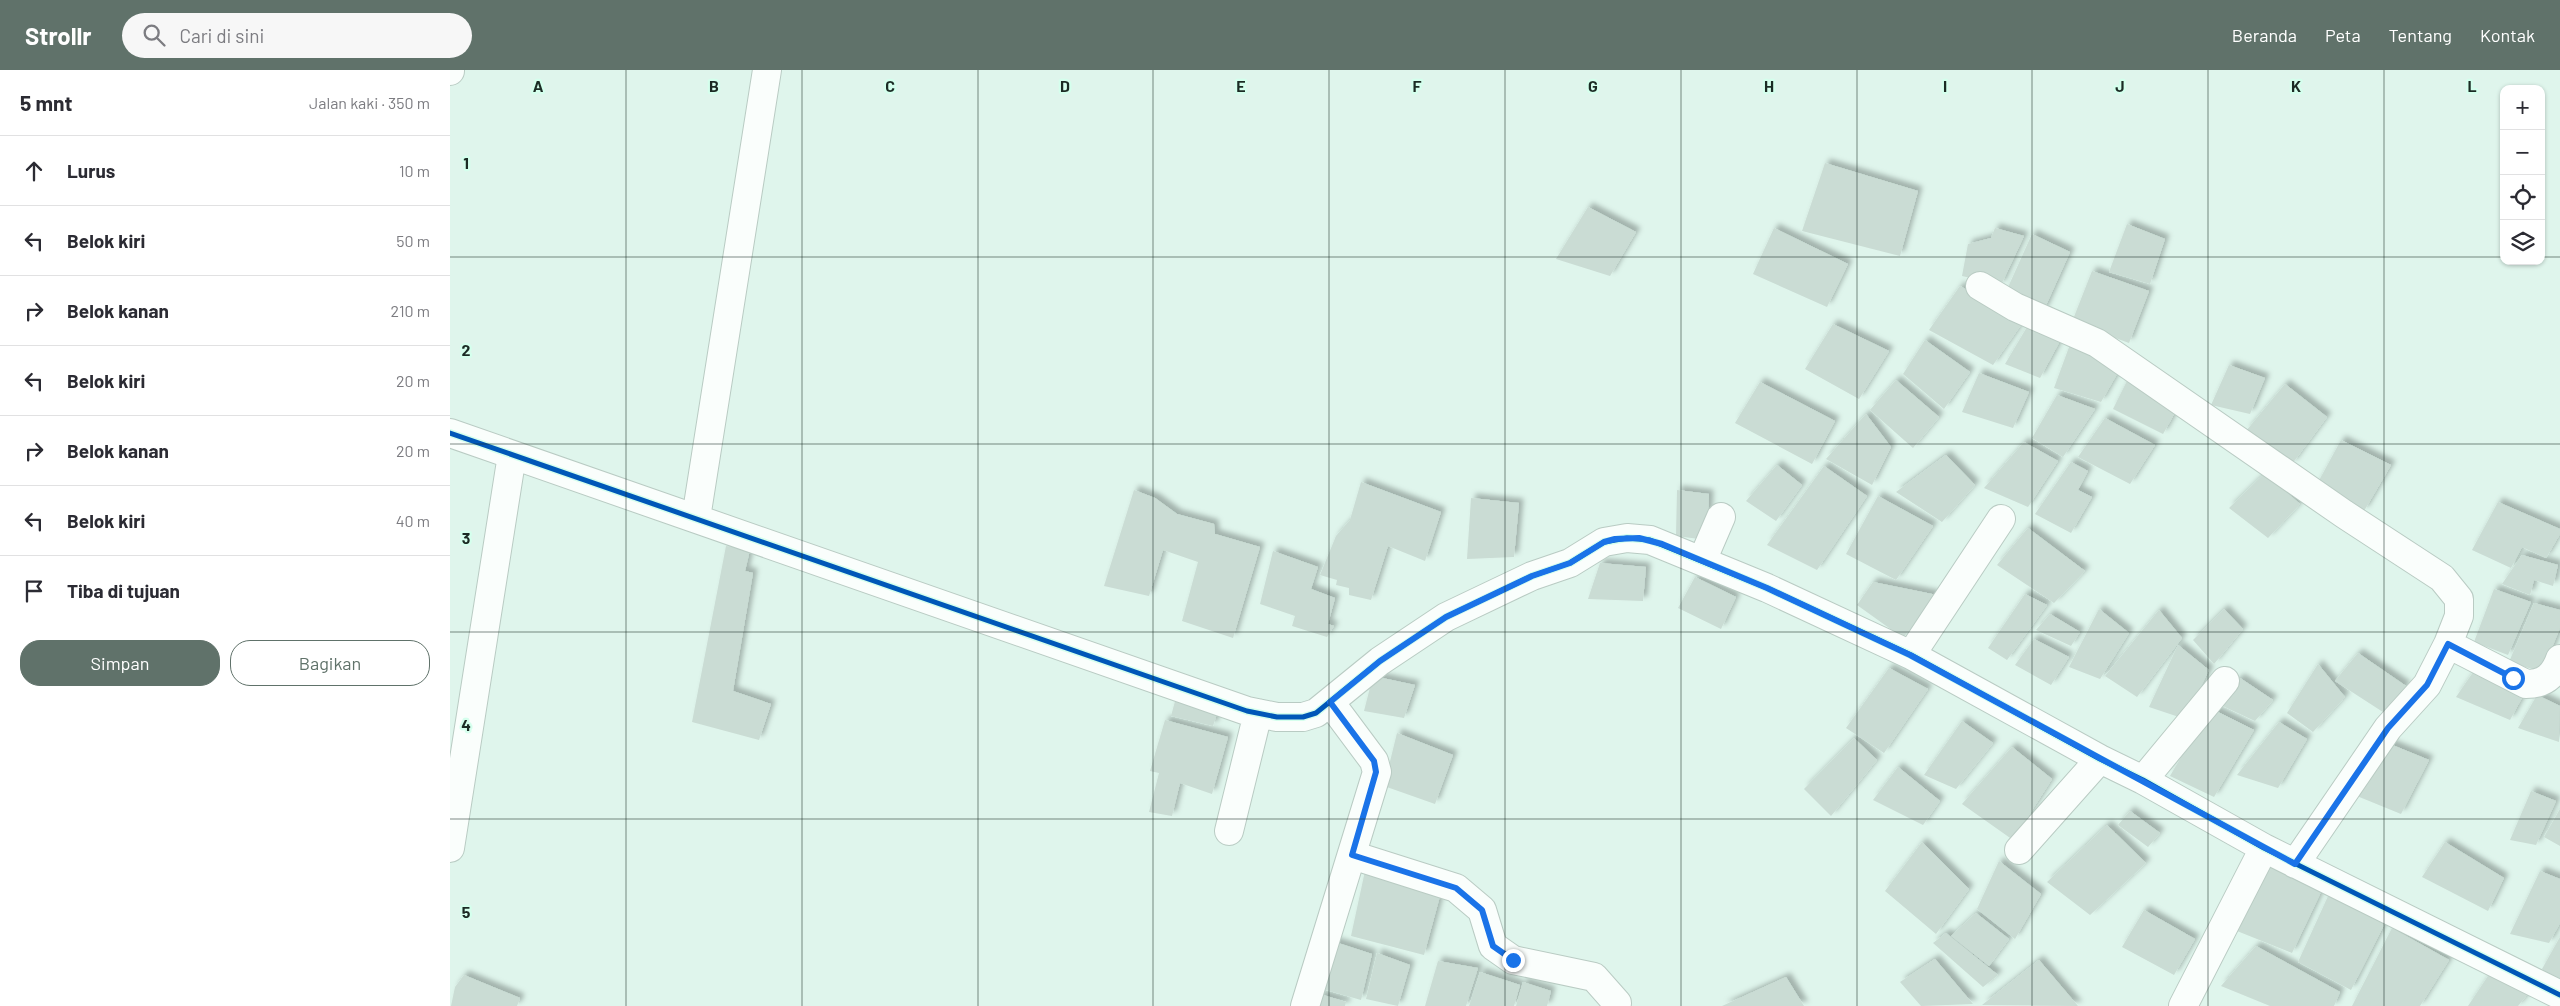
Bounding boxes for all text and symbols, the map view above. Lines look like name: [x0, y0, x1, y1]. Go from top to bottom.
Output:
search box: [122, 13, 472, 58]
text: Strollr: [25, 21, 92, 50]
icon: search: [140, 21, 168, 49]
text: Cari di sini: [180, 24, 264, 47]
text: Beranda: [2232, 24, 2297, 46]
text: Peta: [2325, 24, 2361, 46]
text: Tentang: [2389, 24, 2452, 46]
text: Kontak: [2480, 24, 2535, 46]
text: A: [533, 76, 544, 95]
text: B: [709, 76, 719, 95]
text: C: [885, 76, 895, 95]
text: D: [1060, 76, 1070, 95]
text: E: [1236, 76, 1246, 95]
text: F: [1413, 76, 1422, 95]
text: G: [1588, 76, 1598, 95]
text: H: [1764, 76, 1774, 95]
text: I: [1943, 76, 1947, 95]
text: J: [2115, 76, 2125, 95]
text: K: [2291, 76, 2301, 95]
text: L: [2467, 76, 2477, 95]
map controls: [2500, 85, 2545, 265]
button: +: [2500, 85, 2545, 130]
text: 5 mnt: [20, 90, 73, 115]
text: Jalan kaki · 350 m: [309, 93, 430, 112]
button: −: [2500, 130, 2545, 175]
text: 1: [463, 153, 469, 172]
icon: ahead: [20, 157, 48, 185]
text: Lurus: [67, 159, 115, 182]
text: 10 m: [399, 161, 430, 180]
button: locate: [2500, 175, 2545, 220]
button: layers: [2500, 220, 2545, 265]
icon: left: [20, 227, 48, 255]
text: Belok kiri: [67, 229, 145, 252]
text: 50 m: [396, 231, 430, 250]
icon: right: [20, 297, 48, 325]
text: Belok kanan: [67, 299, 169, 322]
text: 210 m: [391, 301, 430, 320]
text: 2: [462, 340, 471, 359]
icon: left: [20, 367, 48, 395]
text: Belok kiri: [67, 369, 145, 392]
text: 20 m: [396, 371, 430, 390]
icon: right: [20, 437, 48, 465]
text: Belok kanan: [67, 439, 169, 462]
text: 20 m: [396, 441, 430, 460]
icon: left: [20, 507, 48, 535]
text: Belok kiri: [67, 509, 145, 532]
text: 40 m: [396, 511, 430, 530]
text: 3: [462, 528, 470, 547]
icon: arrive: [20, 577, 48, 605]
text: Tiba di tujuan: [67, 579, 180, 602]
button: Simpan: [20, 640, 220, 686]
button: Bagikan: [230, 640, 430, 686]
route start: [2502, 667, 2525, 690]
text: 4: [461, 715, 471, 734]
text: 5: [462, 902, 471, 921]
route end: [1502, 949, 1525, 972]

